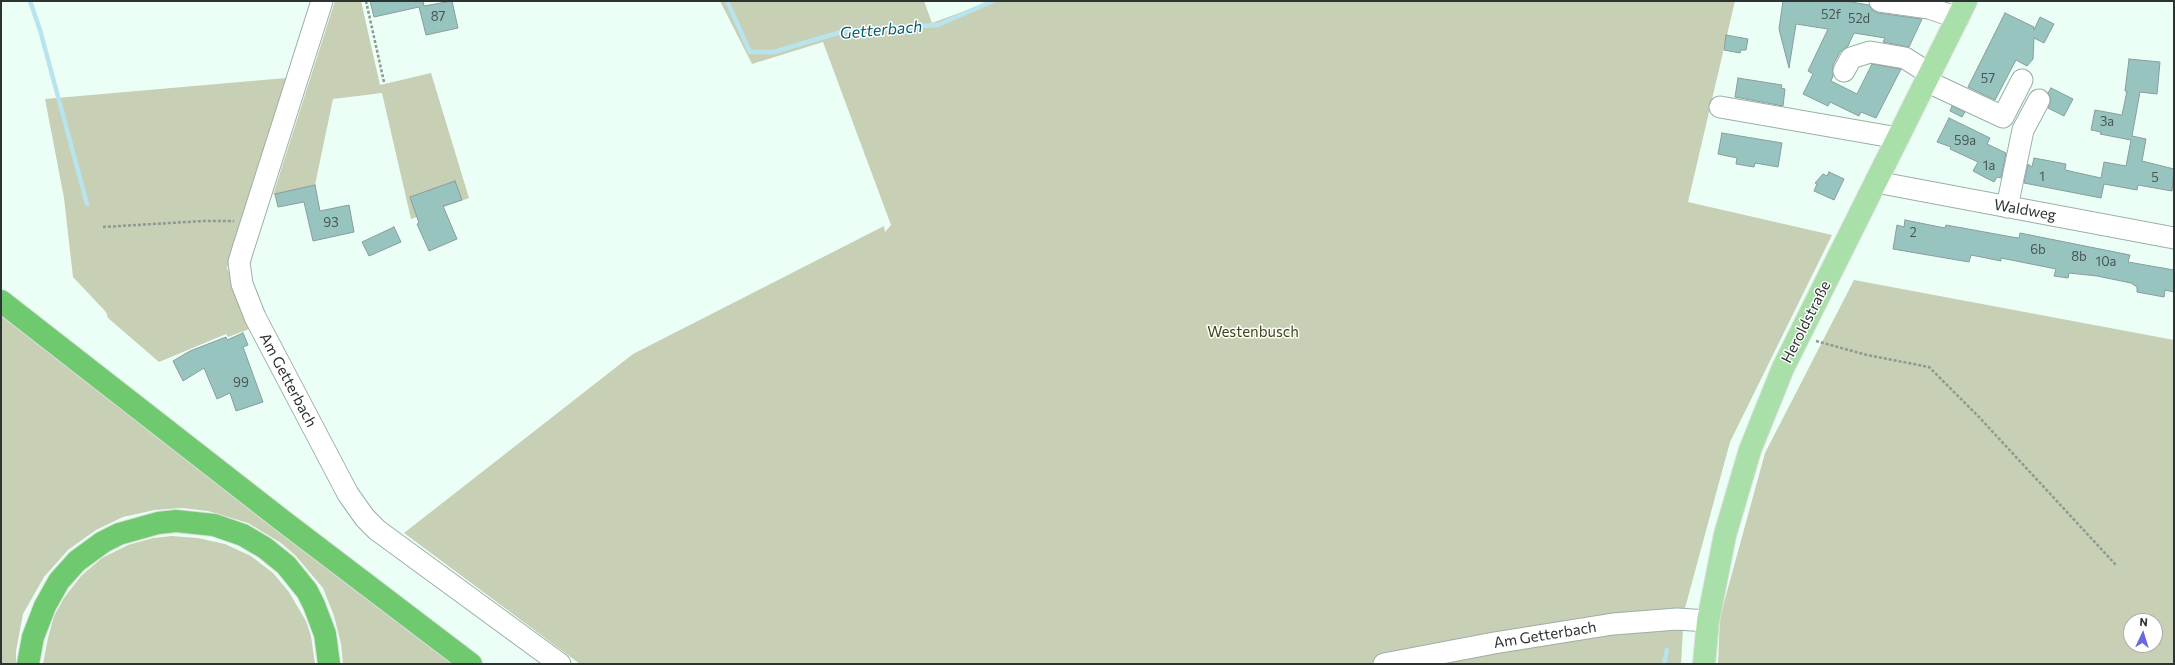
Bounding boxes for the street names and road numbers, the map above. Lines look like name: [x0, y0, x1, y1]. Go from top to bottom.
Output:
street label: Waldweg: [1993, 196, 2057, 224]
street label: Heroldstraße: [1778, 278, 1834, 366]
street label: Am Getterbach: [256, 330, 320, 430]
street label: Am Getterbach: [1492, 618, 1598, 652]

